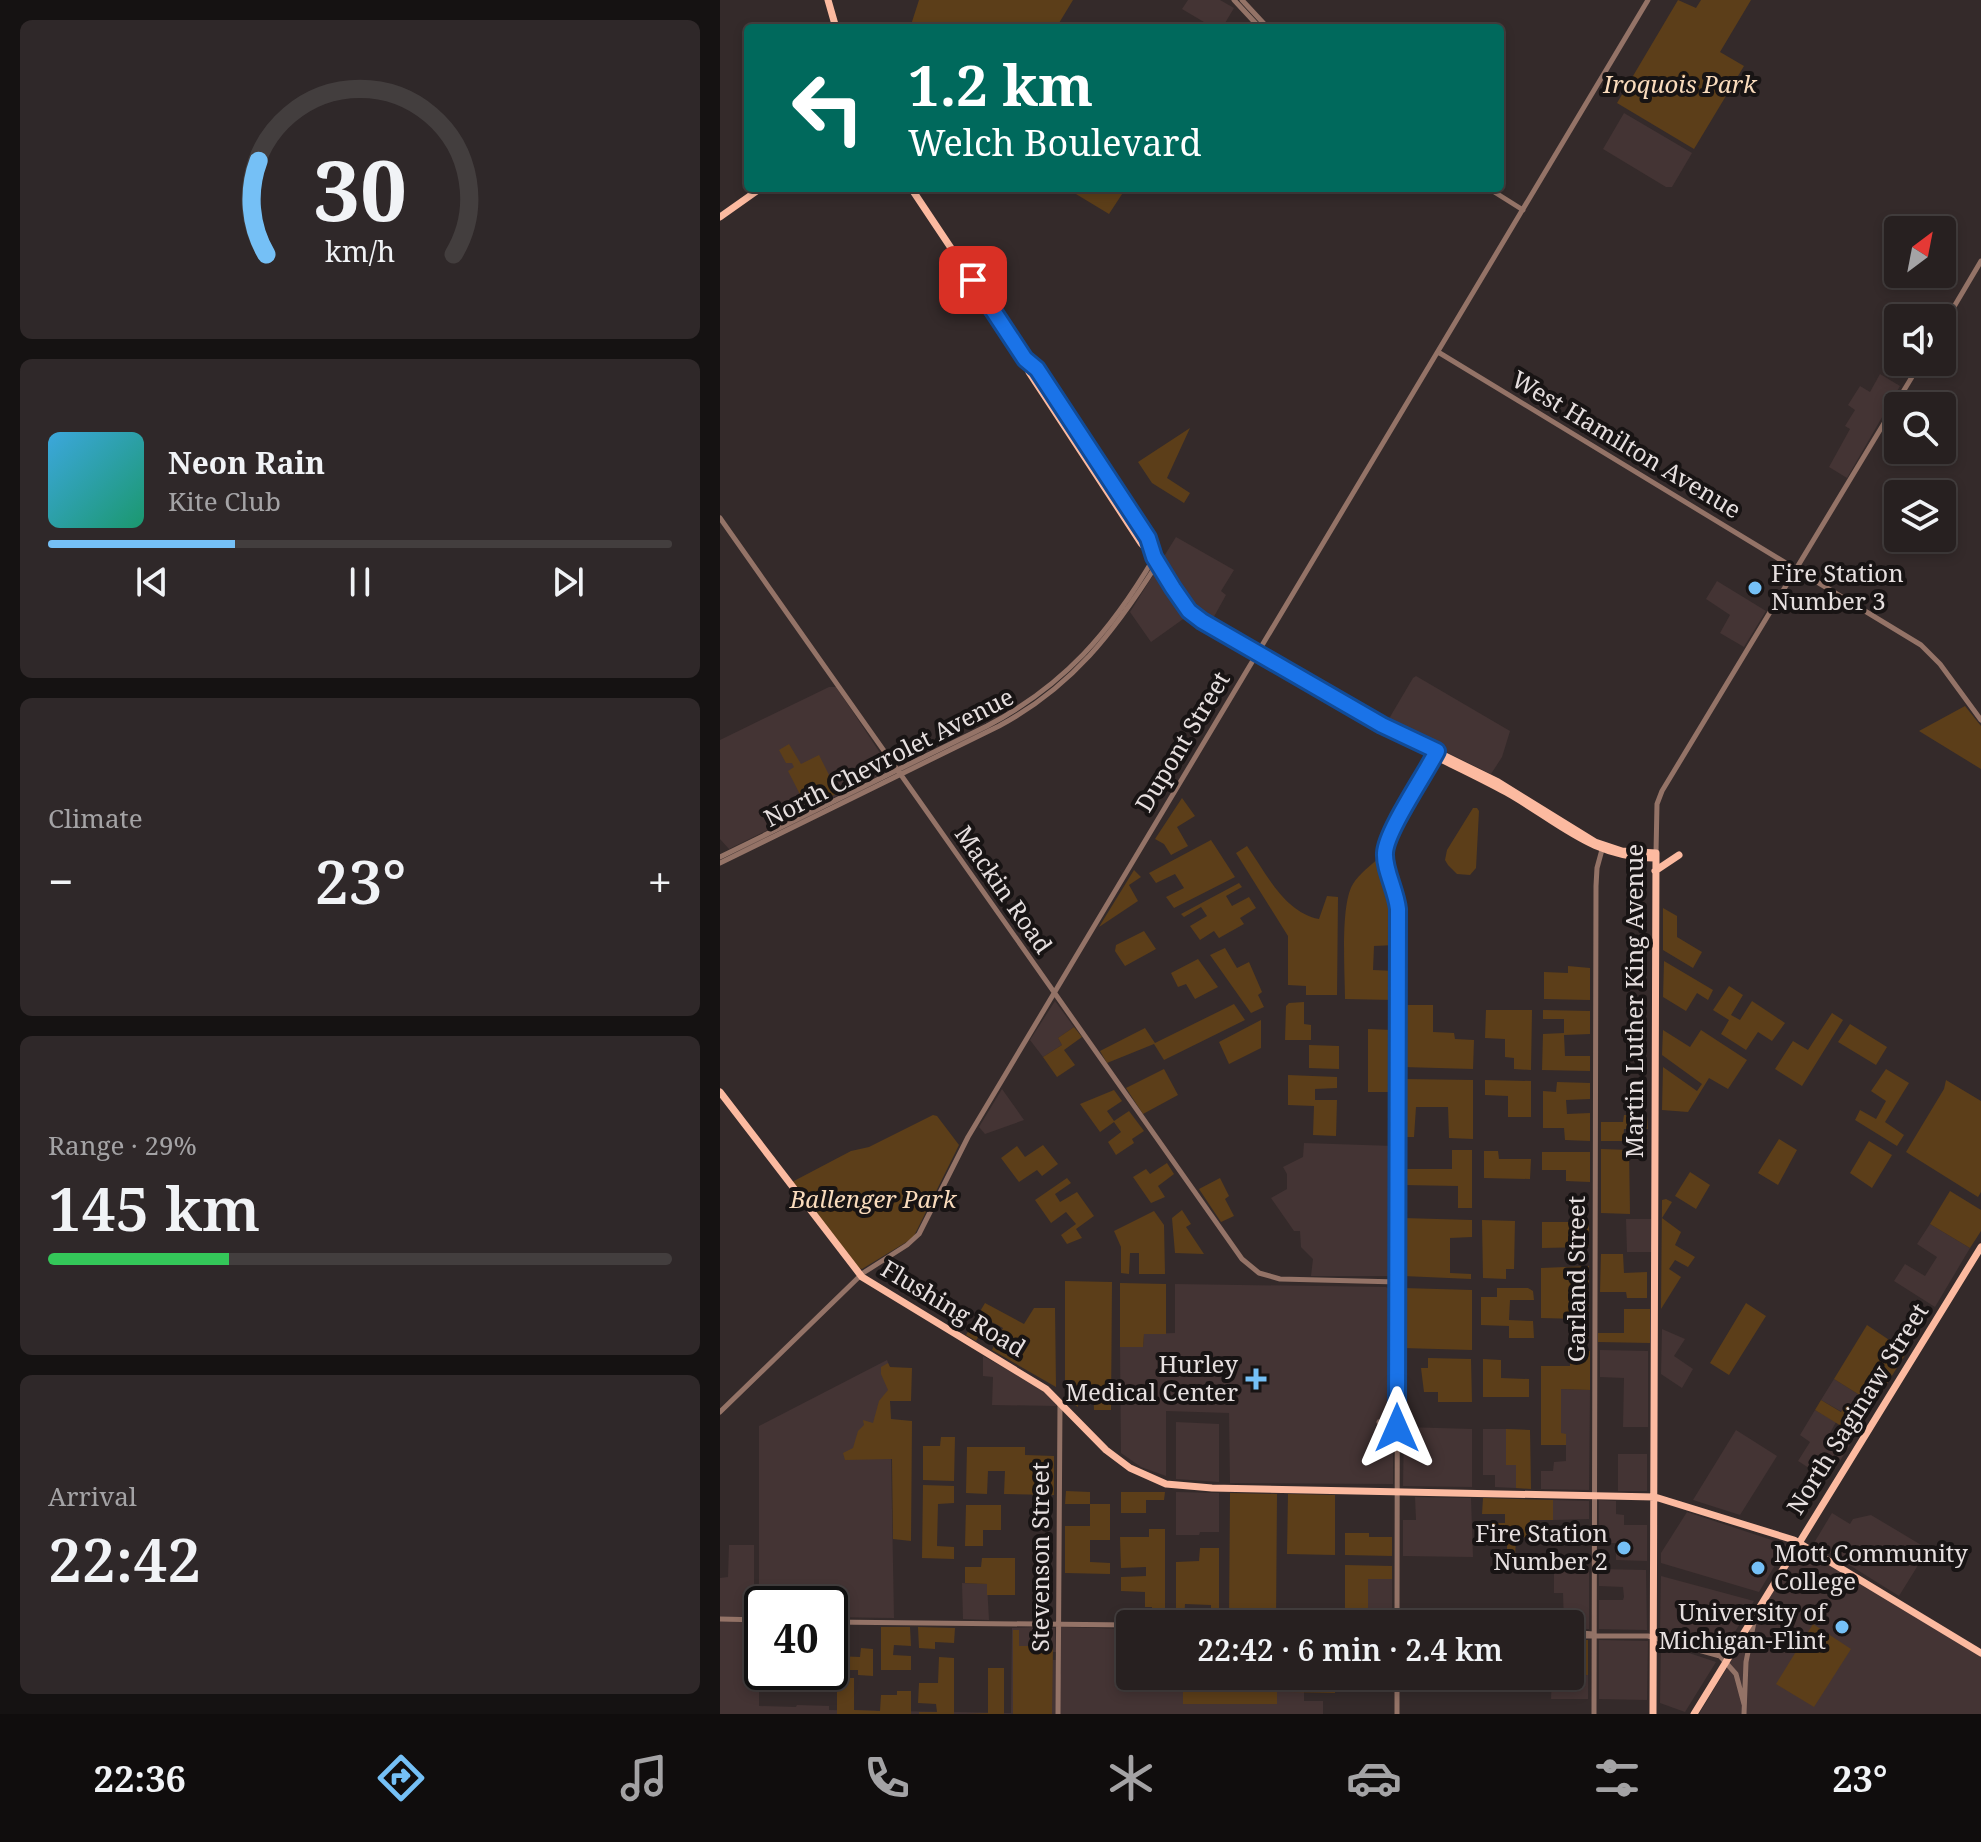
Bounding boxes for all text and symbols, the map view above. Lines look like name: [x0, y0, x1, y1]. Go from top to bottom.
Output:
text: 1.2 km: [908, 46, 1093, 122]
icon: left: [776, 56, 880, 160]
park label: Iroquois Park: [1602, 67, 1758, 100]
text: Welch Boulevard: [908, 118, 1202, 167]
text: 30: [313, 132, 407, 245]
north arrow: [1884, 216, 1956, 288]
map controls: [1884, 216, 1956, 552]
text: km/h: [325, 232, 395, 271]
pin: [939, 246, 1007, 314]
icon: arrive: [951, 258, 995, 302]
button: sound: [1884, 304, 1956, 376]
street label: West Hamilton Avenue: [1506, 362, 1748, 525]
button: search: [1884, 392, 1956, 464]
text: Neon Rain: [168, 442, 325, 483]
button: layers: [1884, 480, 1956, 552]
text: Kite Club: [168, 483, 281, 519]
place label: Fire Station Number 3: [1771, 556, 1904, 617]
icon: previous: [130, 560, 174, 604]
icon: pause: [338, 560, 382, 604]
icon: next: [546, 560, 590, 604]
marker: Fire Station Number 3: [1746, 579, 1764, 597]
street label: Dupont Street: [1127, 665, 1237, 818]
street label: North Chevrolet Avenue: [758, 679, 1019, 834]
text: Climate: [48, 800, 143, 836]
street label: Mackin Road: [948, 819, 1061, 960]
text: 23°: [315, 840, 406, 922]
street label: Martin Luther King Avenue: [1617, 844, 1650, 1158]
text: −: [48, 851, 73, 911]
text: +: [647, 851, 672, 911]
text: Range · 29%: [48, 1127, 197, 1163]
text: 145 km: [48, 1167, 260, 1249]
park label: Ballenger Park: [789, 1182, 958, 1215]
street label: Garland Street: [1559, 1196, 1592, 1362]
street label: Flushing Road: [875, 1252, 1032, 1364]
street label: North Saginaw Street: [1778, 1296, 1935, 1520]
place label: Hurley Medical Center: [1066, 1347, 1238, 1408]
marker: Hurley Medical Center: [1245, 1368, 1267, 1390]
position arrow: [1355, 1386, 1439, 1470]
street label: Stevenson Street: [1023, 1462, 1056, 1652]
text: Arrival: [48, 1478, 137, 1514]
place label: Fire Station Number 2: [1475, 1516, 1608, 1577]
text: 22:42: [48, 1518, 201, 1600]
place label: Mott Community College: [1774, 1536, 1968, 1597]
marker: Fire Station Number 2: [1615, 1539, 1633, 1557]
marker: Mott Community College: [1749, 1559, 1767, 1577]
speed limit sign: 40: [744, 1586, 848, 1690]
place label: University of Michigan-Flint: [1659, 1595, 1828, 1656]
marker: University of Michigan-Flint: [1833, 1618, 1851, 1636]
text: 22:42 · 6 min · 2.4 km: [1197, 1629, 1503, 1670]
icon: directions: [373, 1750, 429, 1806]
icon: music: [616, 1750, 672, 1806]
icon: phone: [859, 1750, 915, 1806]
icon: climate: [1103, 1750, 1159, 1806]
icon: car: [1346, 1750, 1402, 1806]
icon: filters: [1589, 1750, 1645, 1806]
text: 22:36: [94, 1754, 186, 1803]
text: 23°: [1832, 1754, 1887, 1803]

